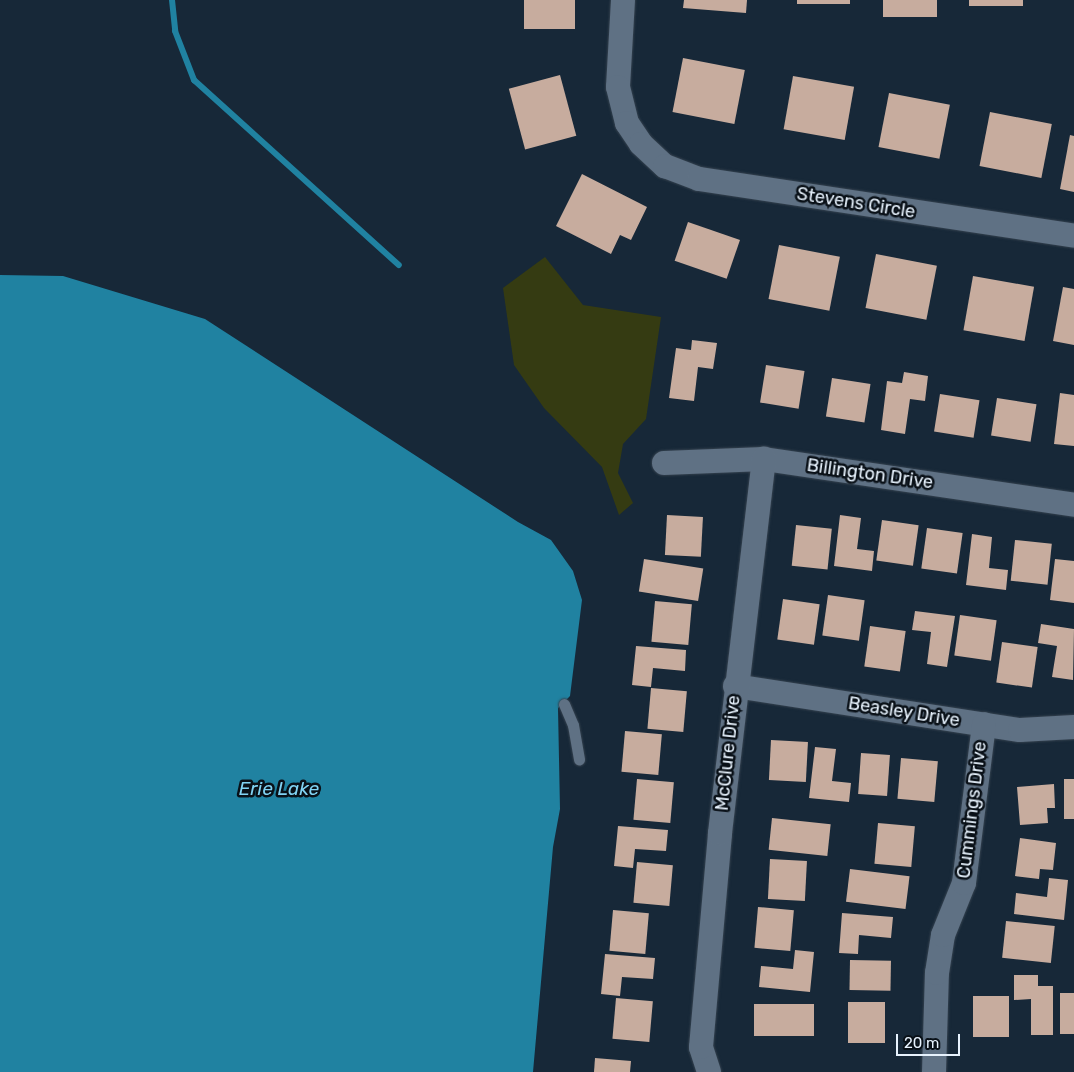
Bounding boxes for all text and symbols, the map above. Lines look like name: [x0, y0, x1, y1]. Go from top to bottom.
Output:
street label: Stevens Circle: [795, 183, 917, 223]
street label: Billington Drive: [806, 454, 934, 494]
street label: Beasley Drive: [847, 692, 961, 732]
street label: McClure Drive: [711, 694, 745, 812]
street label: Cummings Drive: [953, 740, 991, 880]
water label: Erie Lake: [239, 778, 319, 800]
scale bar: [899, 1024, 963, 1056]
text: 20 m: [904, 1034, 939, 1052]

